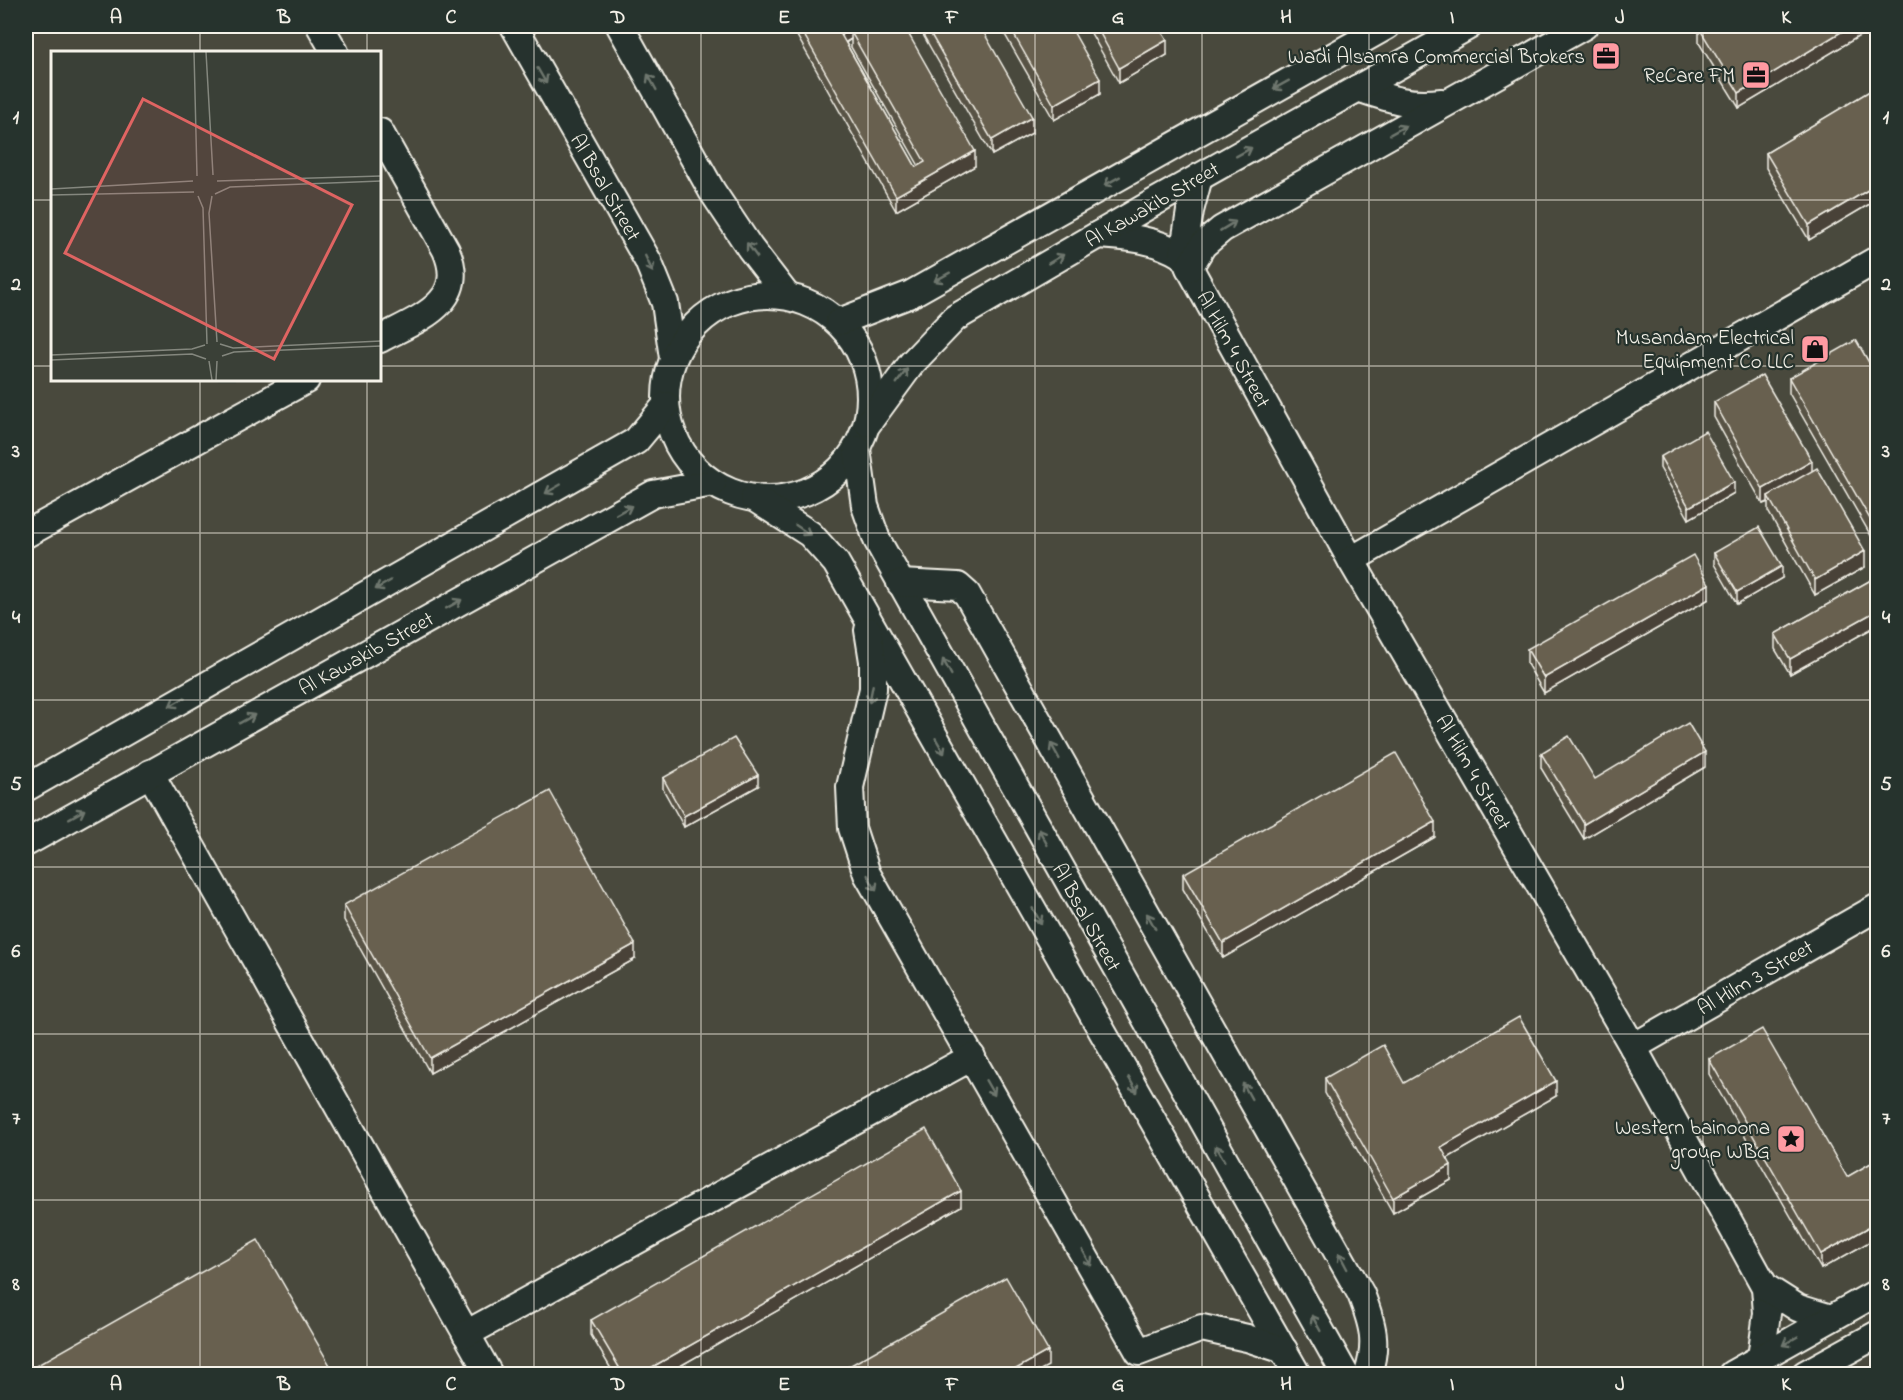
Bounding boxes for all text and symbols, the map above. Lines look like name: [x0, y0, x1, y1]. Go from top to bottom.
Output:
text: A: [110, 4, 122, 33]
text: B: [276, 4, 291, 33]
text: C: [446, 4, 457, 33]
text: D: [610, 4, 625, 33]
text: E: [778, 4, 790, 33]
text: F: [945, 4, 959, 33]
text: G: [1112, 4, 1125, 33]
text: H: [1280, 4, 1292, 33]
text: I: [1450, 4, 1455, 33]
text: J: [1615, 4, 1625, 33]
text: K: [1781, 4, 1792, 33]
office icon: Wadi Alsamra Commercial Brokers: [1590, 40, 1622, 72]
place label: Wadi Alsamra Commercial Brokers: [1288, 43, 1585, 73]
inset map: [51, 51, 381, 381]
office icon: ReCare FM: [1740, 59, 1772, 91]
place label: ReCare FM: [1644, 62, 1735, 92]
one-way arrow: [537, 67, 549, 84]
one-way arrow: [645, 74, 657, 91]
one-way arrow: [1273, 79, 1290, 91]
text: 1: [13, 104, 20, 133]
text: 1: [1883, 104, 1890, 133]
one-way arrow: [1388, 124, 1406, 135]
street label: Al Bsal Street: [561, 129, 647, 247]
one-way arrow: [1234, 146, 1252, 157]
street label: Al Kawakib Street: [1080, 155, 1226, 256]
one-way arrow: [1103, 176, 1121, 187]
one-way arrow: [1219, 219, 1236, 231]
one-way arrow: [745, 242, 758, 258]
one-way arrow: [1047, 253, 1064, 265]
one-way arrow: [643, 255, 655, 273]
text: 2: [10, 271, 21, 300]
one-way arrow: [934, 271, 951, 283]
text: 2: [1880, 271, 1891, 300]
street label: Al Hilm 4 Street: [1188, 286, 1277, 414]
place label: Musandam Electrical Equipment Co LLC: [1616, 324, 1794, 378]
shop icon: Musandam Electrical Equipment Co LLC: [1799, 333, 1831, 365]
one-way arrow: [896, 368, 909, 384]
text: 3: [11, 438, 20, 467]
text: 3: [1881, 438, 1890, 467]
one-way arrow: [545, 483, 562, 495]
one-way arrow: [616, 503, 633, 515]
one-way arrow: [794, 524, 810, 536]
one-way arrow: [375, 579, 392, 591]
one-way arrow: [445, 598, 462, 610]
text: 4: [12, 604, 21, 633]
text: 4: [1882, 604, 1891, 633]
street label: Al Kawakib Street: [294, 605, 440, 704]
one-way arrow: [941, 659, 953, 676]
one-way arrow: [865, 684, 876, 703]
one-way arrow: [169, 696, 186, 708]
street label: Al Hilm 4 Street: [1427, 709, 1518, 837]
one-way arrow: [238, 713, 255, 725]
one-way arrow: [935, 737, 947, 754]
one-way arrow: [1049, 743, 1061, 760]
text: 5: [10, 771, 22, 800]
text: 5: [1880, 771, 1892, 800]
one-way arrow: [67, 808, 85, 819]
one-way arrow: [1036, 829, 1048, 846]
street label: Al Bsal Street: [1043, 858, 1127, 978]
one-way arrow: [866, 874, 878, 891]
one-way arrow: [1032, 906, 1043, 924]
one-way arrow: [1145, 913, 1157, 930]
street label: Al Hilm 3 Street: [1692, 933, 1820, 1024]
text: 6: [12, 938, 21, 967]
text: 6: [1882, 938, 1891, 967]
one-way arrow: [1128, 1076, 1140, 1093]
one-way arrow: [984, 1080, 996, 1097]
one-way arrow: [1240, 1083, 1252, 1100]
text: 7: [12, 1105, 21, 1134]
text: 7: [1882, 1105, 1891, 1134]
place label: Western bainoona group WBG: [1615, 1114, 1770, 1170]
place icon: Western bainoona group WBG: [1775, 1123, 1807, 1155]
one-way arrow: [1214, 1145, 1226, 1162]
one-way arrow: [1081, 1249, 1093, 1266]
one-way arrow: [1337, 1252, 1348, 1270]
text: 8: [11, 1271, 20, 1300]
text: 8: [1881, 1271, 1890, 1300]
one-way arrow: [1310, 1315, 1321, 1333]
one-way arrow: [1782, 1336, 1799, 1348]
text: A: [110, 1371, 122, 1400]
text: B: [276, 1371, 291, 1400]
text: C: [446, 1371, 457, 1400]
text: D: [610, 1371, 625, 1400]
text: E: [778, 1371, 790, 1400]
text: F: [945, 1371, 959, 1400]
text: G: [1112, 1371, 1125, 1400]
text: H: [1280, 1371, 1292, 1400]
text: I: [1450, 1371, 1455, 1400]
text: J: [1615, 1371, 1625, 1400]
text: K: [1781, 1371, 1792, 1400]

